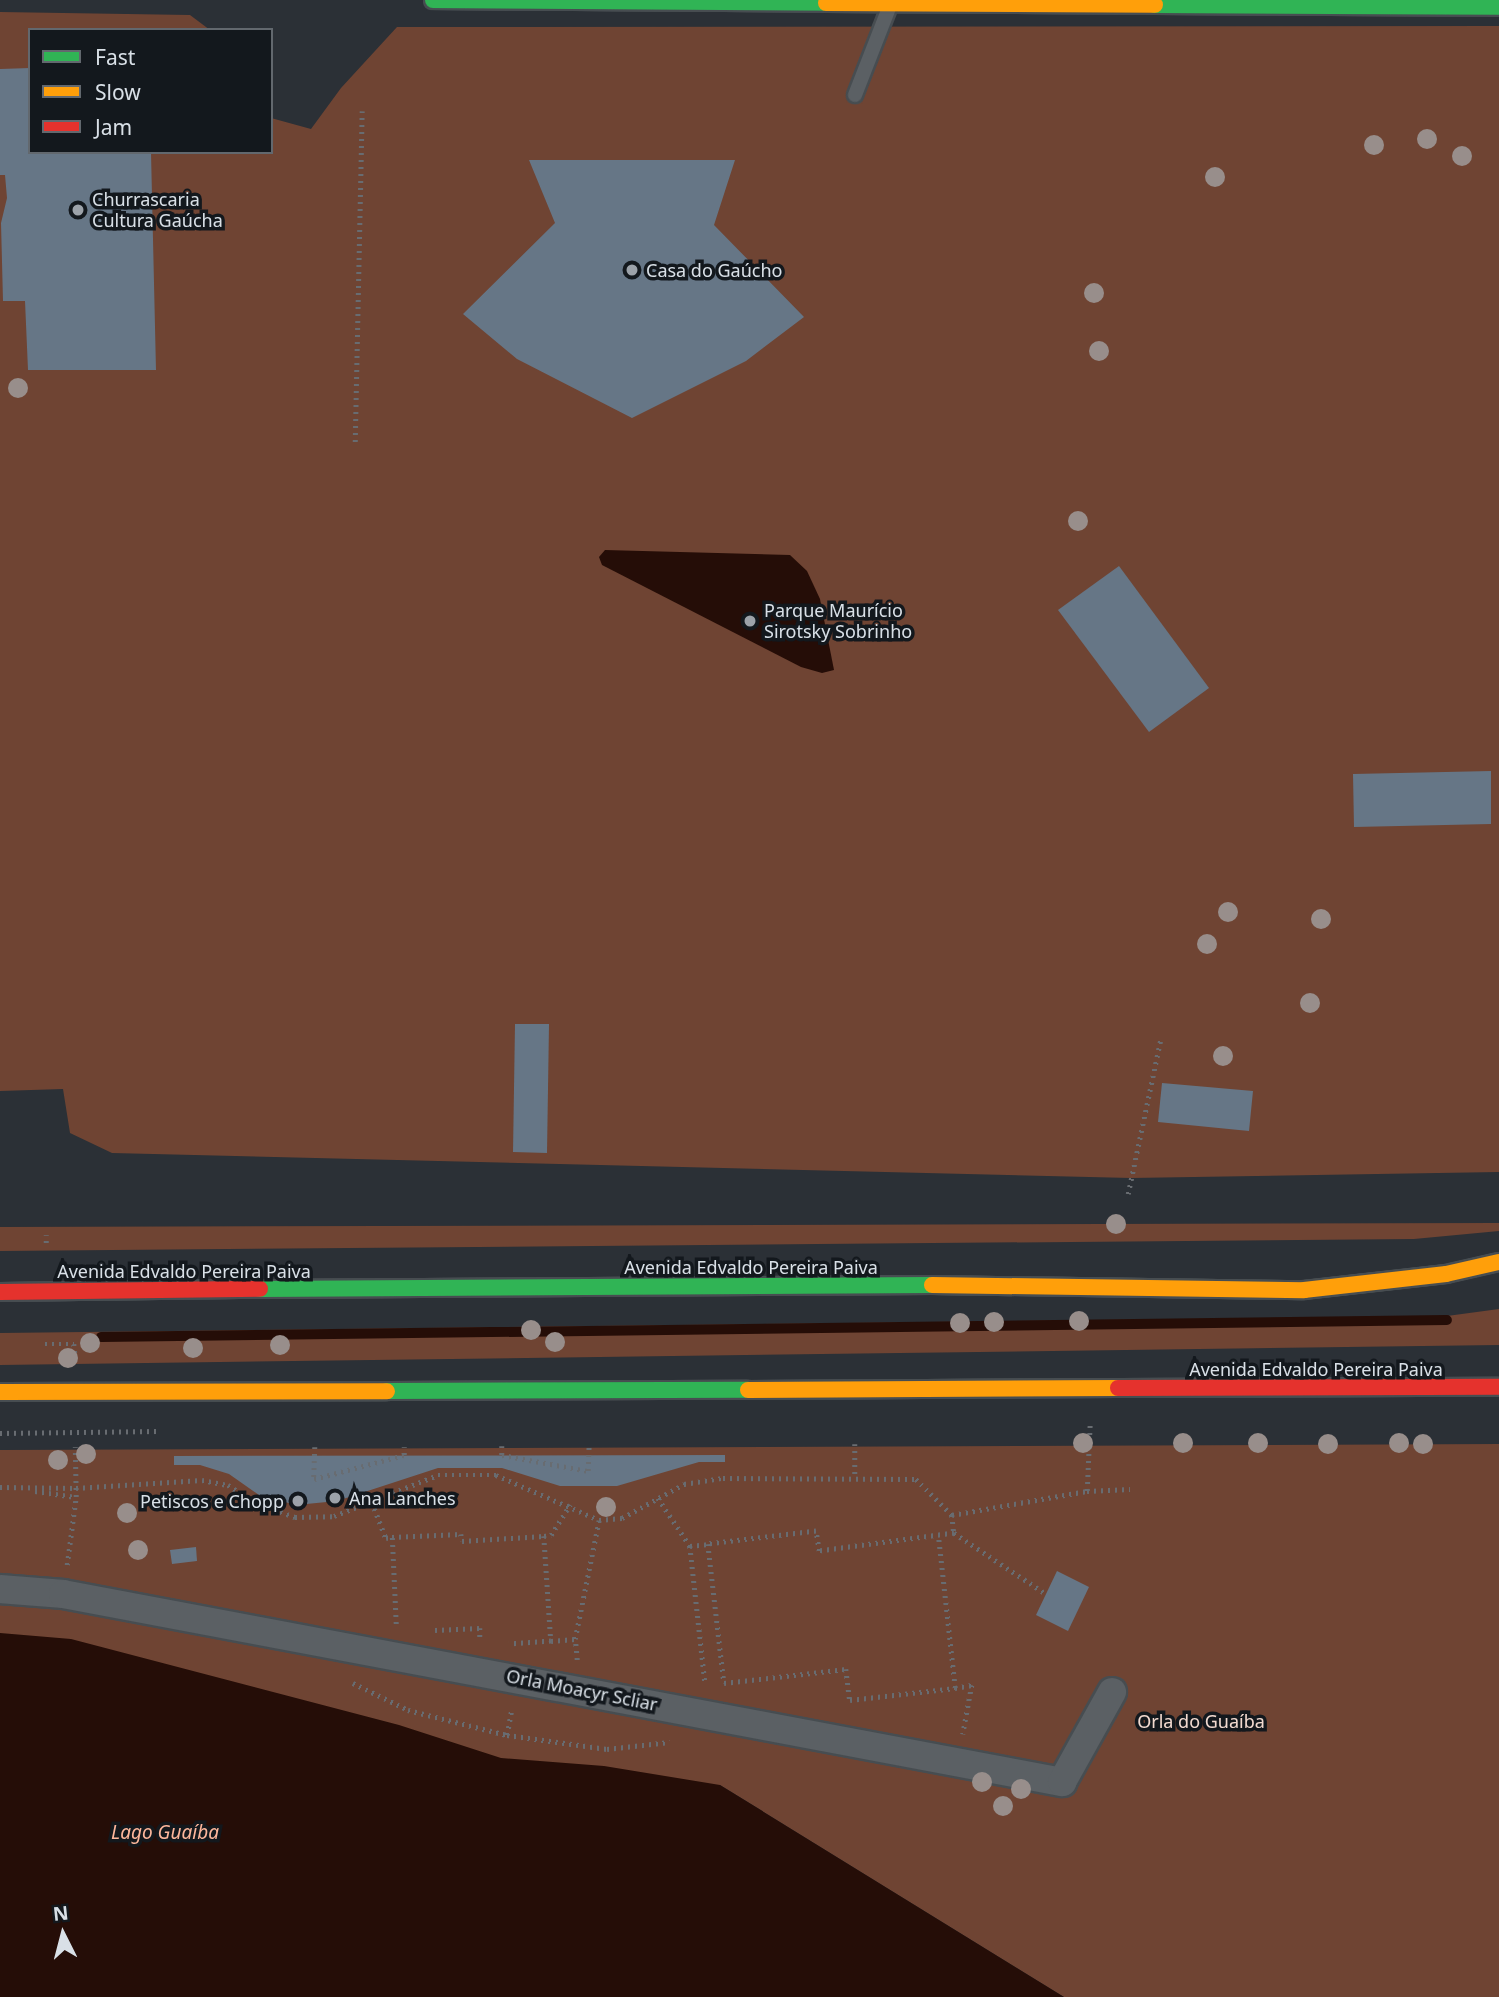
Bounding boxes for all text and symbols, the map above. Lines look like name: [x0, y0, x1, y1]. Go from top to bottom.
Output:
legend: [28, 28, 273, 154]
text: Fast: [95, 43, 135, 71]
text: Slow: [95, 78, 141, 106]
text: Jam: [95, 113, 132, 141]
place label: Churrascaria Cultura Gaúcha: [92, 189, 223, 232]
marker: Churrascaria Cultura Gaúcha: [70, 202, 86, 218]
place label: Casa do Gaúcho: [646, 259, 782, 281]
marker: Casa do Gaúcho: [624, 262, 640, 278]
place label: Parque Maurício Sirotsky Sobrinho: [764, 600, 912, 642]
marker: Parque Maurício Sirotsky Sobrinho: [742, 613, 758, 629]
street label: Avenida Edvaldo Pereira Paiva: [624, 1256, 878, 1278]
street label: Avenida Edvaldo Pereira Paiva: [57, 1260, 311, 1282]
street label: Avenida Edvaldo Pereira Paiva: [1189, 1358, 1443, 1380]
place label: Ana Lanches: [349, 1487, 456, 1509]
place label: Petiscos e Chopp: [140, 1490, 284, 1512]
marker: Ana Lanches: [327, 1490, 343, 1506]
marker: Petiscos e Chopp: [290, 1493, 306, 1509]
street label: Orla Moacyr Scliar: [505, 1665, 659, 1715]
park label: Orla do Guaíba: [1137, 1710, 1265, 1732]
water label: Lago Guaíba: [111, 1822, 219, 1844]
north arrow: [28, 1899, 98, 1969]
text: N: [52, 1899, 70, 1927]

